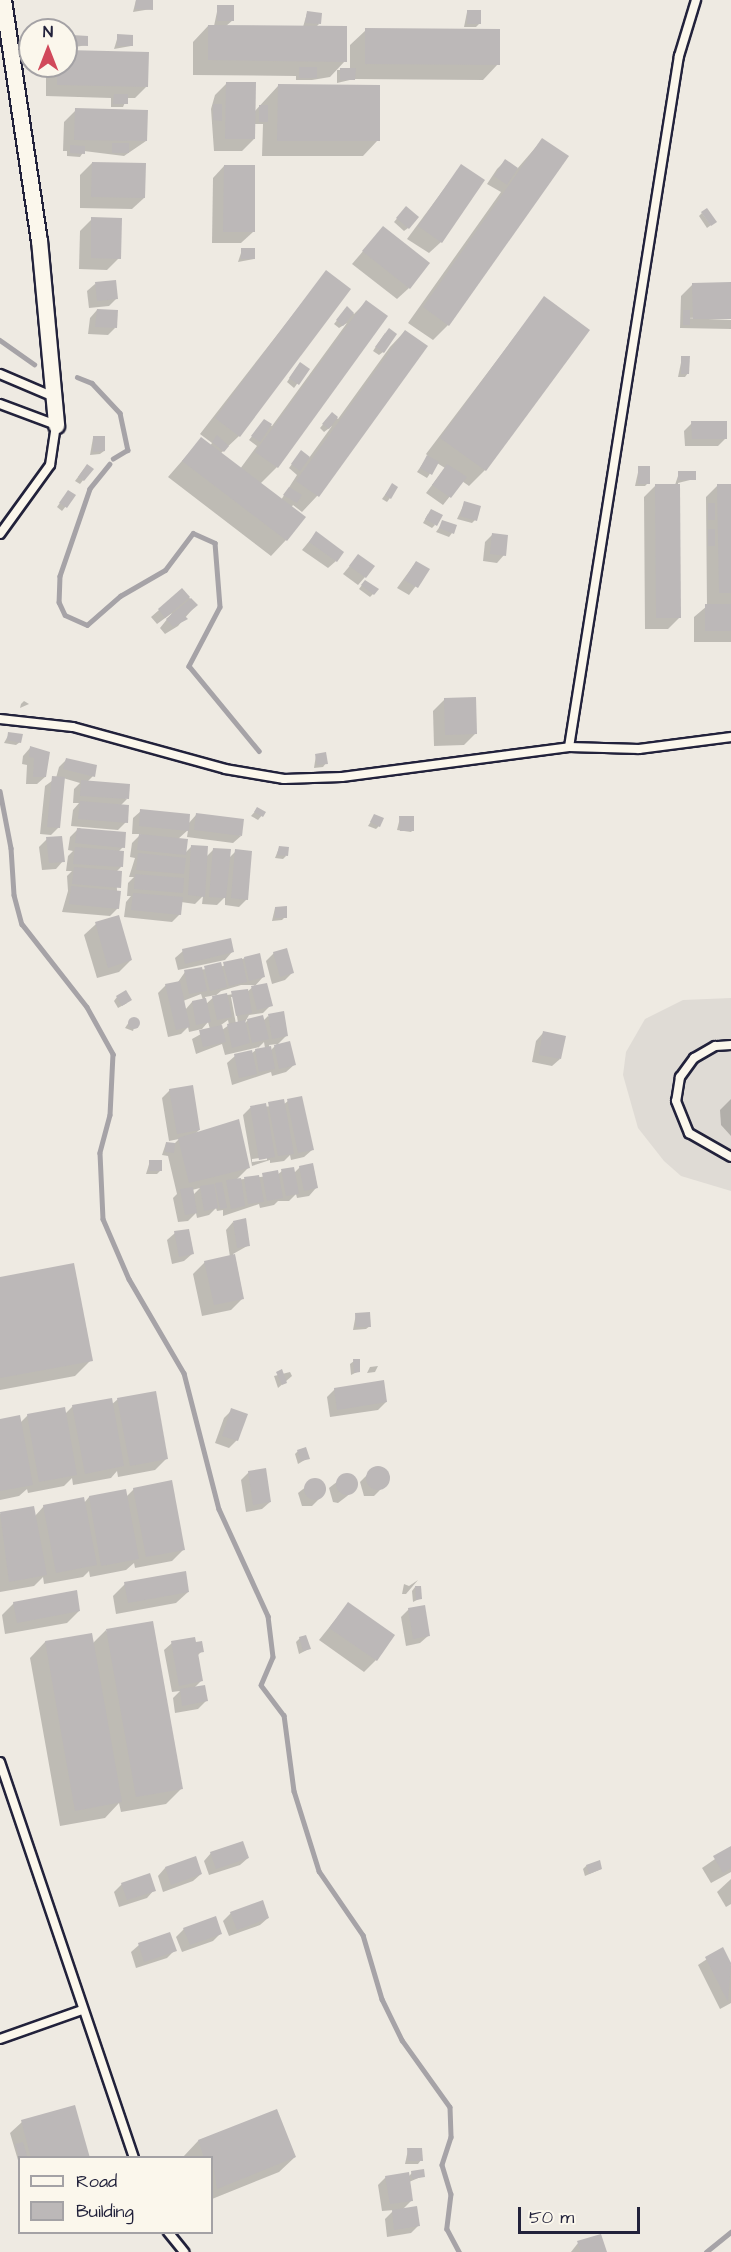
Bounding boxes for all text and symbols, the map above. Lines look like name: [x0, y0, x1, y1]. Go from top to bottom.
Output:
north arrow: [18, 18, 78, 78]
text: N: [43, 21, 53, 43]
legend: [18, 2156, 213, 2234]
text: Road: [76, 2169, 117, 2194]
scale bar: [521, 2195, 642, 2233]
text: Building: [76, 2199, 134, 2224]
text: 50 m: [529, 2205, 574, 2230]

